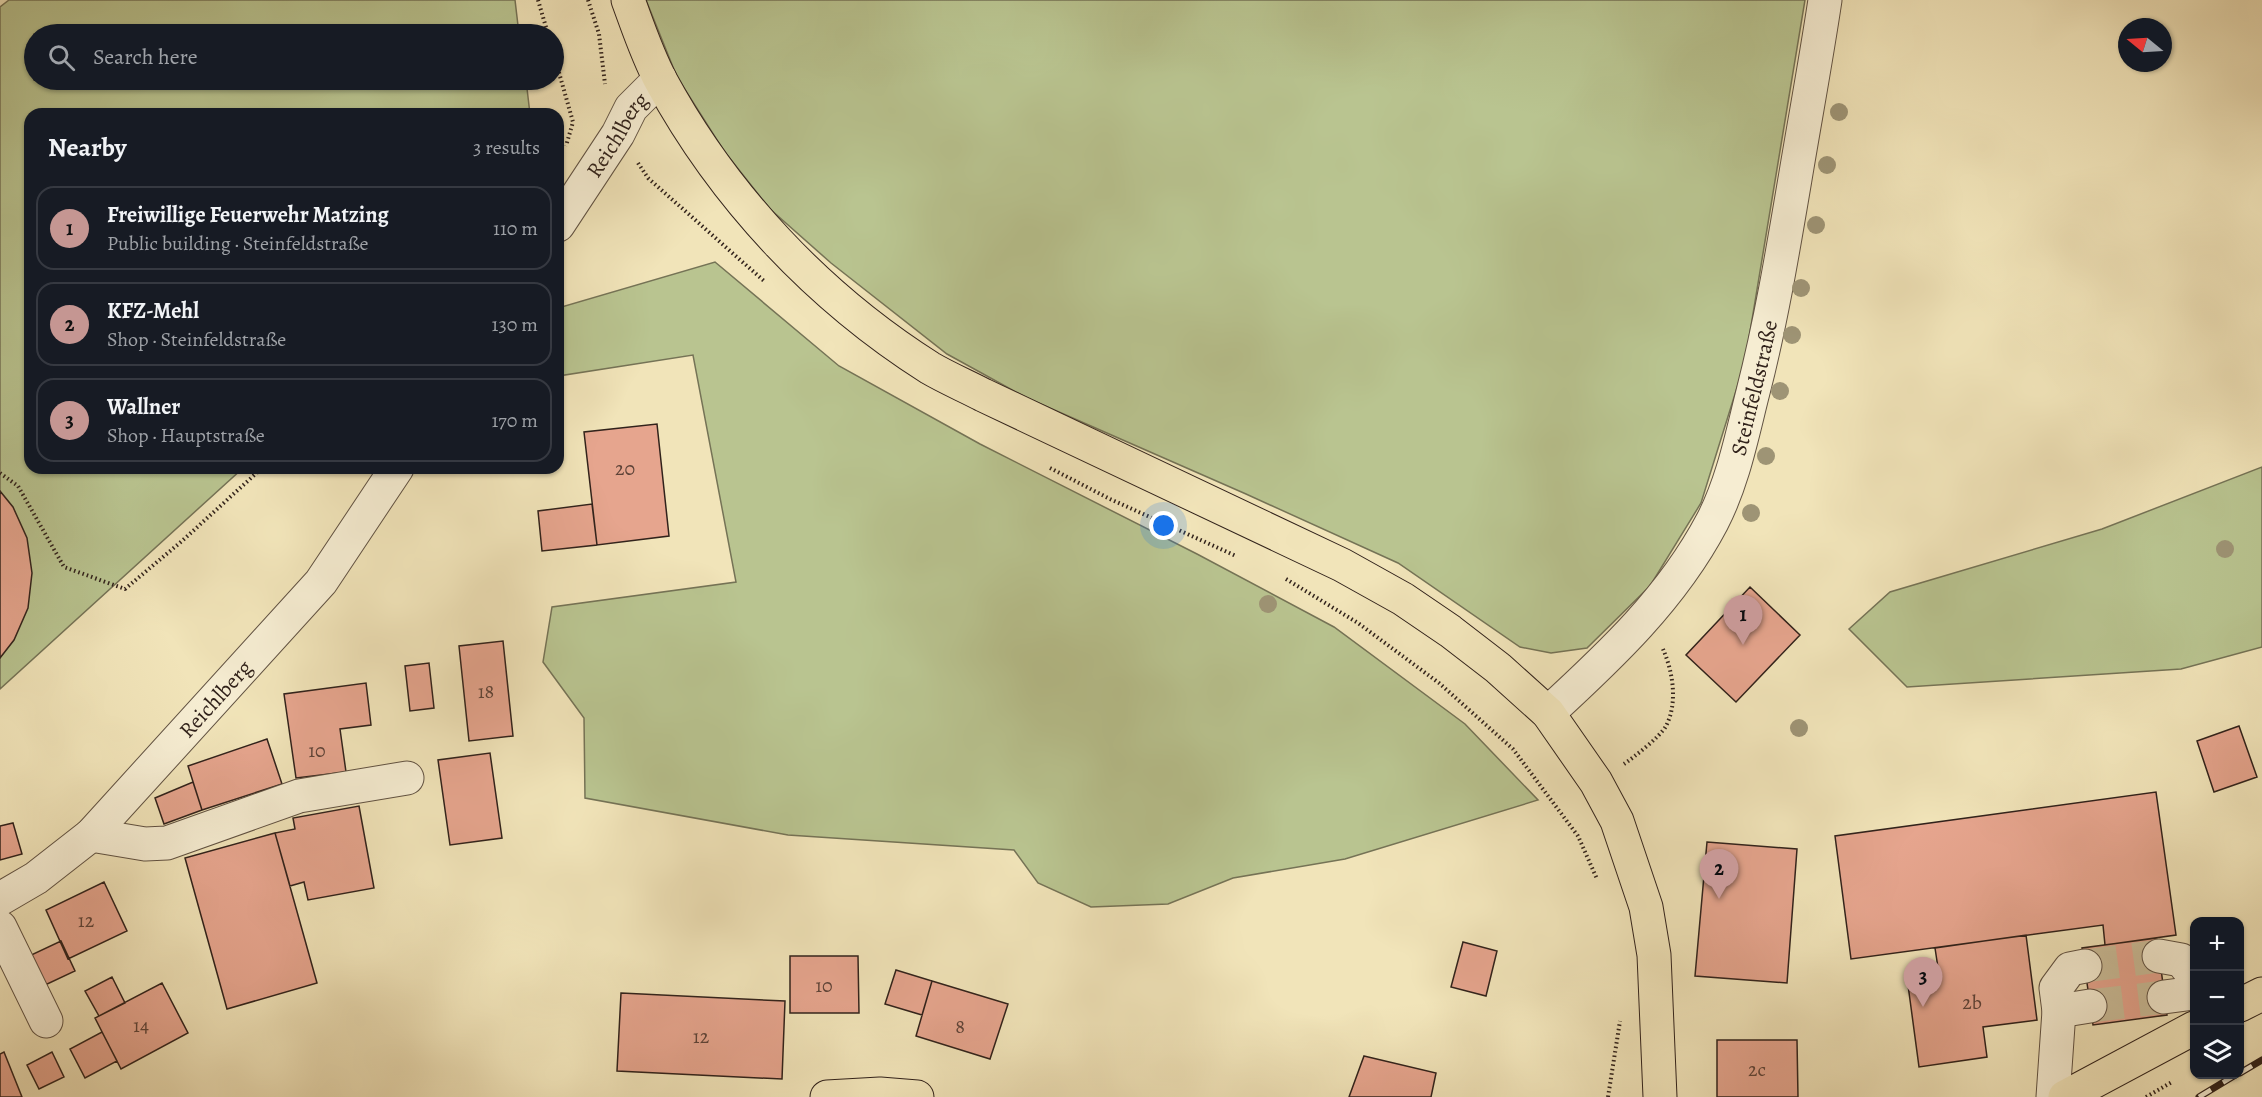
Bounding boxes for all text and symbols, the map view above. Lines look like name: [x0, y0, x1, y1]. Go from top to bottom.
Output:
north arrow: [2118, 18, 2172, 72]
search box: [24, 24, 564, 90]
icon: search: [45, 41, 78, 74]
text: Search here: [93, 42, 198, 72]
street label: Reichlberg: [579, 85, 655, 184]
text: Nearby: [48, 130, 127, 165]
text: 3 results: [473, 134, 540, 161]
text: Freiwillige Feuerwehr Matzing: [107, 200, 389, 230]
text: 1: [66, 215, 73, 242]
text: 110 m: [493, 215, 538, 242]
text: Public building · Steinfeldstraße: [107, 230, 368, 257]
text: KFZ-Mehl: [107, 296, 199, 326]
text: 2: [65, 311, 74, 338]
text: 130 m: [492, 311, 538, 338]
street label: Steinfeldstraße: [1724, 317, 1785, 459]
text: Shop · Steinfeldstraße: [107, 326, 286, 353]
text: Wallner: [107, 392, 180, 422]
text: 3: [65, 407, 74, 434]
text: 170 m: [492, 407, 538, 434]
text: Shop · Hauptstraße: [107, 422, 265, 449]
house number: 20: [615, 455, 635, 482]
your location: [1149, 511, 1178, 540]
pin: 1: [1724, 596, 1762, 645]
street label: Reichlberg: [173, 654, 259, 745]
house number: 18: [478, 678, 494, 705]
house number: 10: [308, 737, 326, 764]
pin: 2: [1700, 850, 1738, 899]
house number: 12: [78, 907, 95, 934]
map controls: [2190, 917, 2244, 1079]
button: +: [2190, 917, 2244, 971]
pin: 3: [1904, 958, 1942, 1007]
button: −: [2190, 971, 2244, 1025]
house number: 10: [815, 972, 833, 999]
house number: 2b: [1962, 989, 1982, 1016]
house number: 14: [133, 1012, 149, 1039]
house number: 8: [955, 1013, 965, 1040]
house number: 12: [693, 1023, 710, 1050]
button: layers: [2190, 1025, 2244, 1079]
house number: 2c: [1748, 1056, 1766, 1083]

